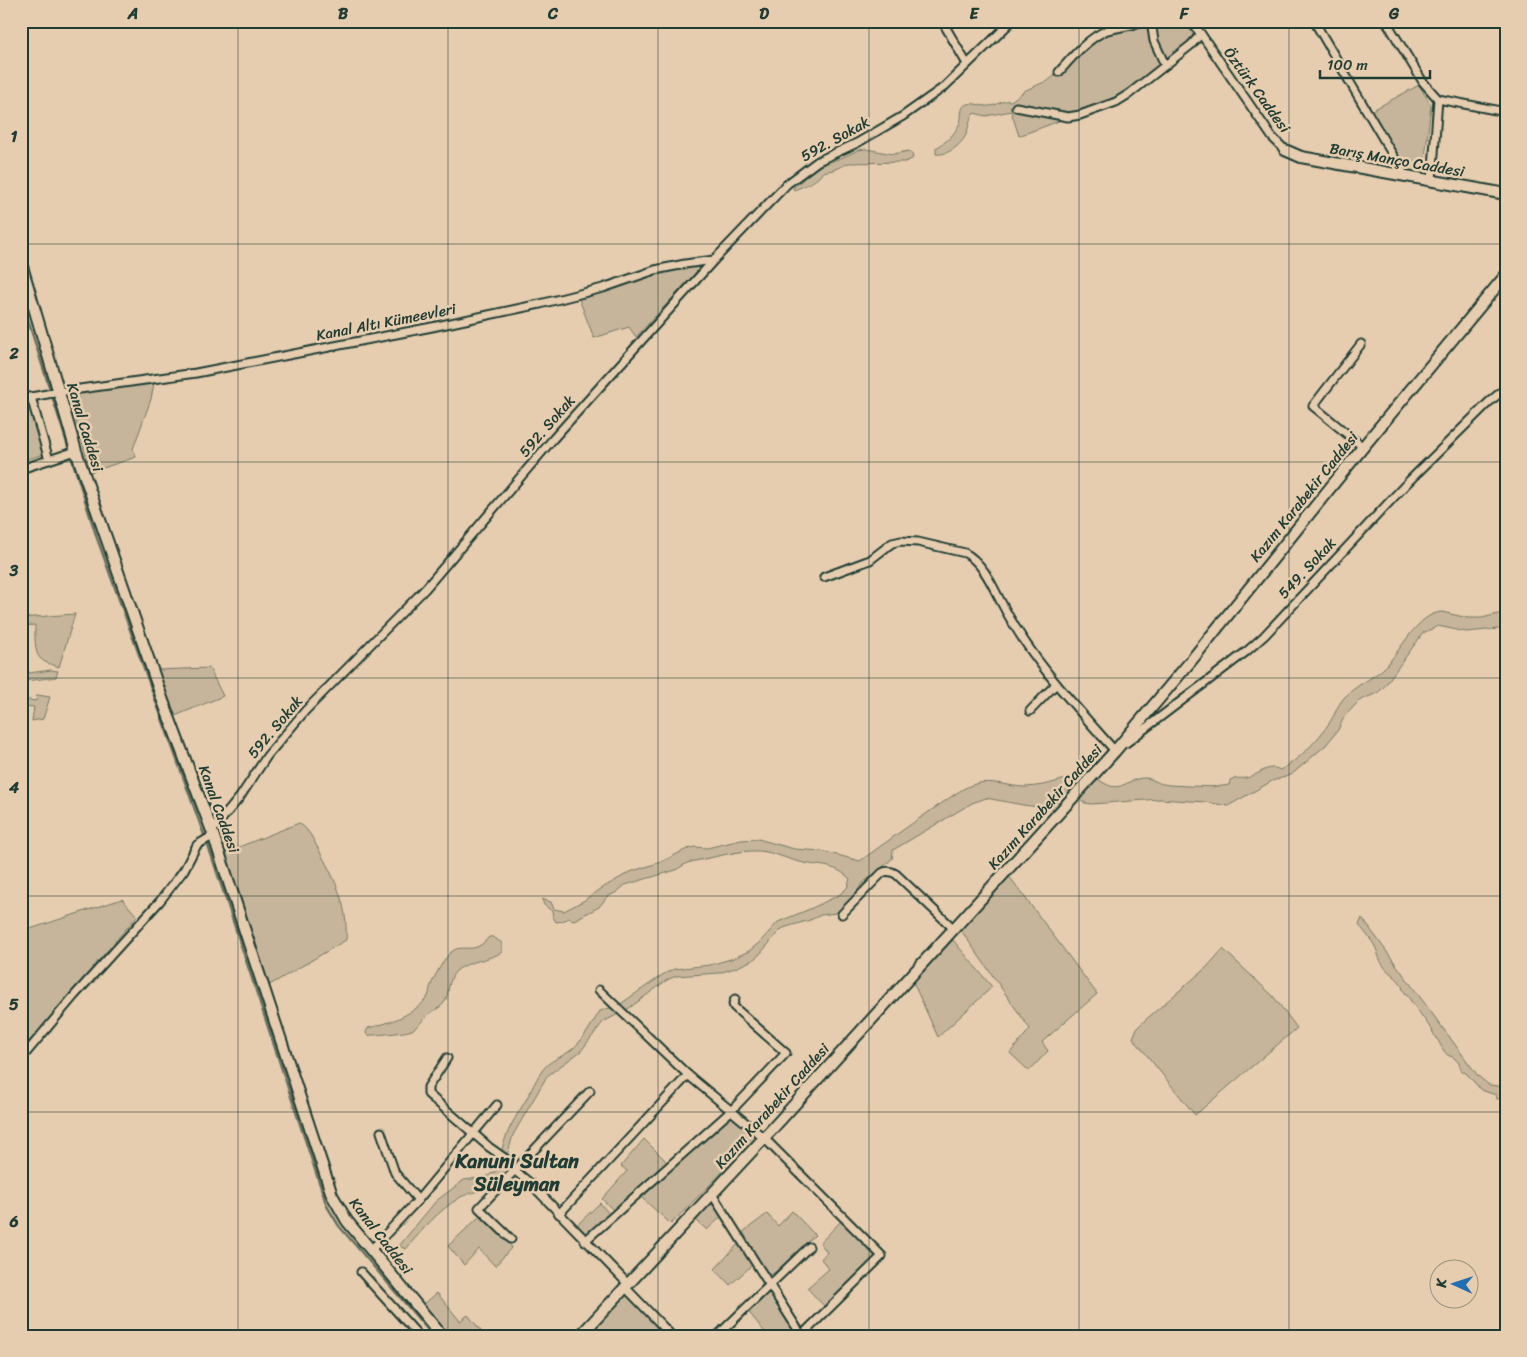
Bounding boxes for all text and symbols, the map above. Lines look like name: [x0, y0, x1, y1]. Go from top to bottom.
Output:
text: A: [127, 0, 138, 28]
text: B: [338, 0, 349, 28]
text: C: [547, 0, 559, 28]
text: D: [759, 0, 769, 28]
text: E: [970, 0, 980, 28]
text: F: [1179, 0, 1190, 28]
text: G: [1388, 0, 1400, 28]
street label: Öztürk Caddesi: [1217, 42, 1298, 139]
scale bar: [1320, 48, 1430, 80]
text: 100 m: [1327, 52, 1368, 78]
street label: 592. Sokak: [795, 109, 875, 169]
text: 1: [11, 122, 18, 151]
street label: Barış Manço Caddesi: [1328, 135, 1467, 185]
street label: Kanal Altı Kümeevleri: [314, 296, 459, 348]
text: 2: [8, 339, 19, 368]
street label: Kanal Caddesi: [59, 379, 111, 476]
street label: 592. Sokak: [512, 389, 582, 463]
street label: Kazım Karabekir Caddesi: [1243, 425, 1366, 568]
street label: 549. Sokak: [1271, 531, 1343, 605]
text: 3: [9, 556, 19, 585]
street label: 592. Sokak: [241, 690, 309, 764]
street label: Kazım Karabekir Caddesi: [981, 737, 1109, 876]
street label: Kanal Caddesi: [191, 761, 247, 857]
text: 4: [8, 773, 19, 802]
text: 5: [9, 990, 19, 1019]
street label: Kazım Karabekir Caddesi: [708, 1036, 836, 1175]
district label: Kanuni Sultan Süleyman: [454, 1144, 579, 1202]
street label: Kanal Caddesi: [342, 1192, 420, 1281]
text: 6: [8, 1207, 19, 1236]
north arrow: [1430, 1260, 1480, 1310]
text: K: [1429, 1277, 1454, 1289]

